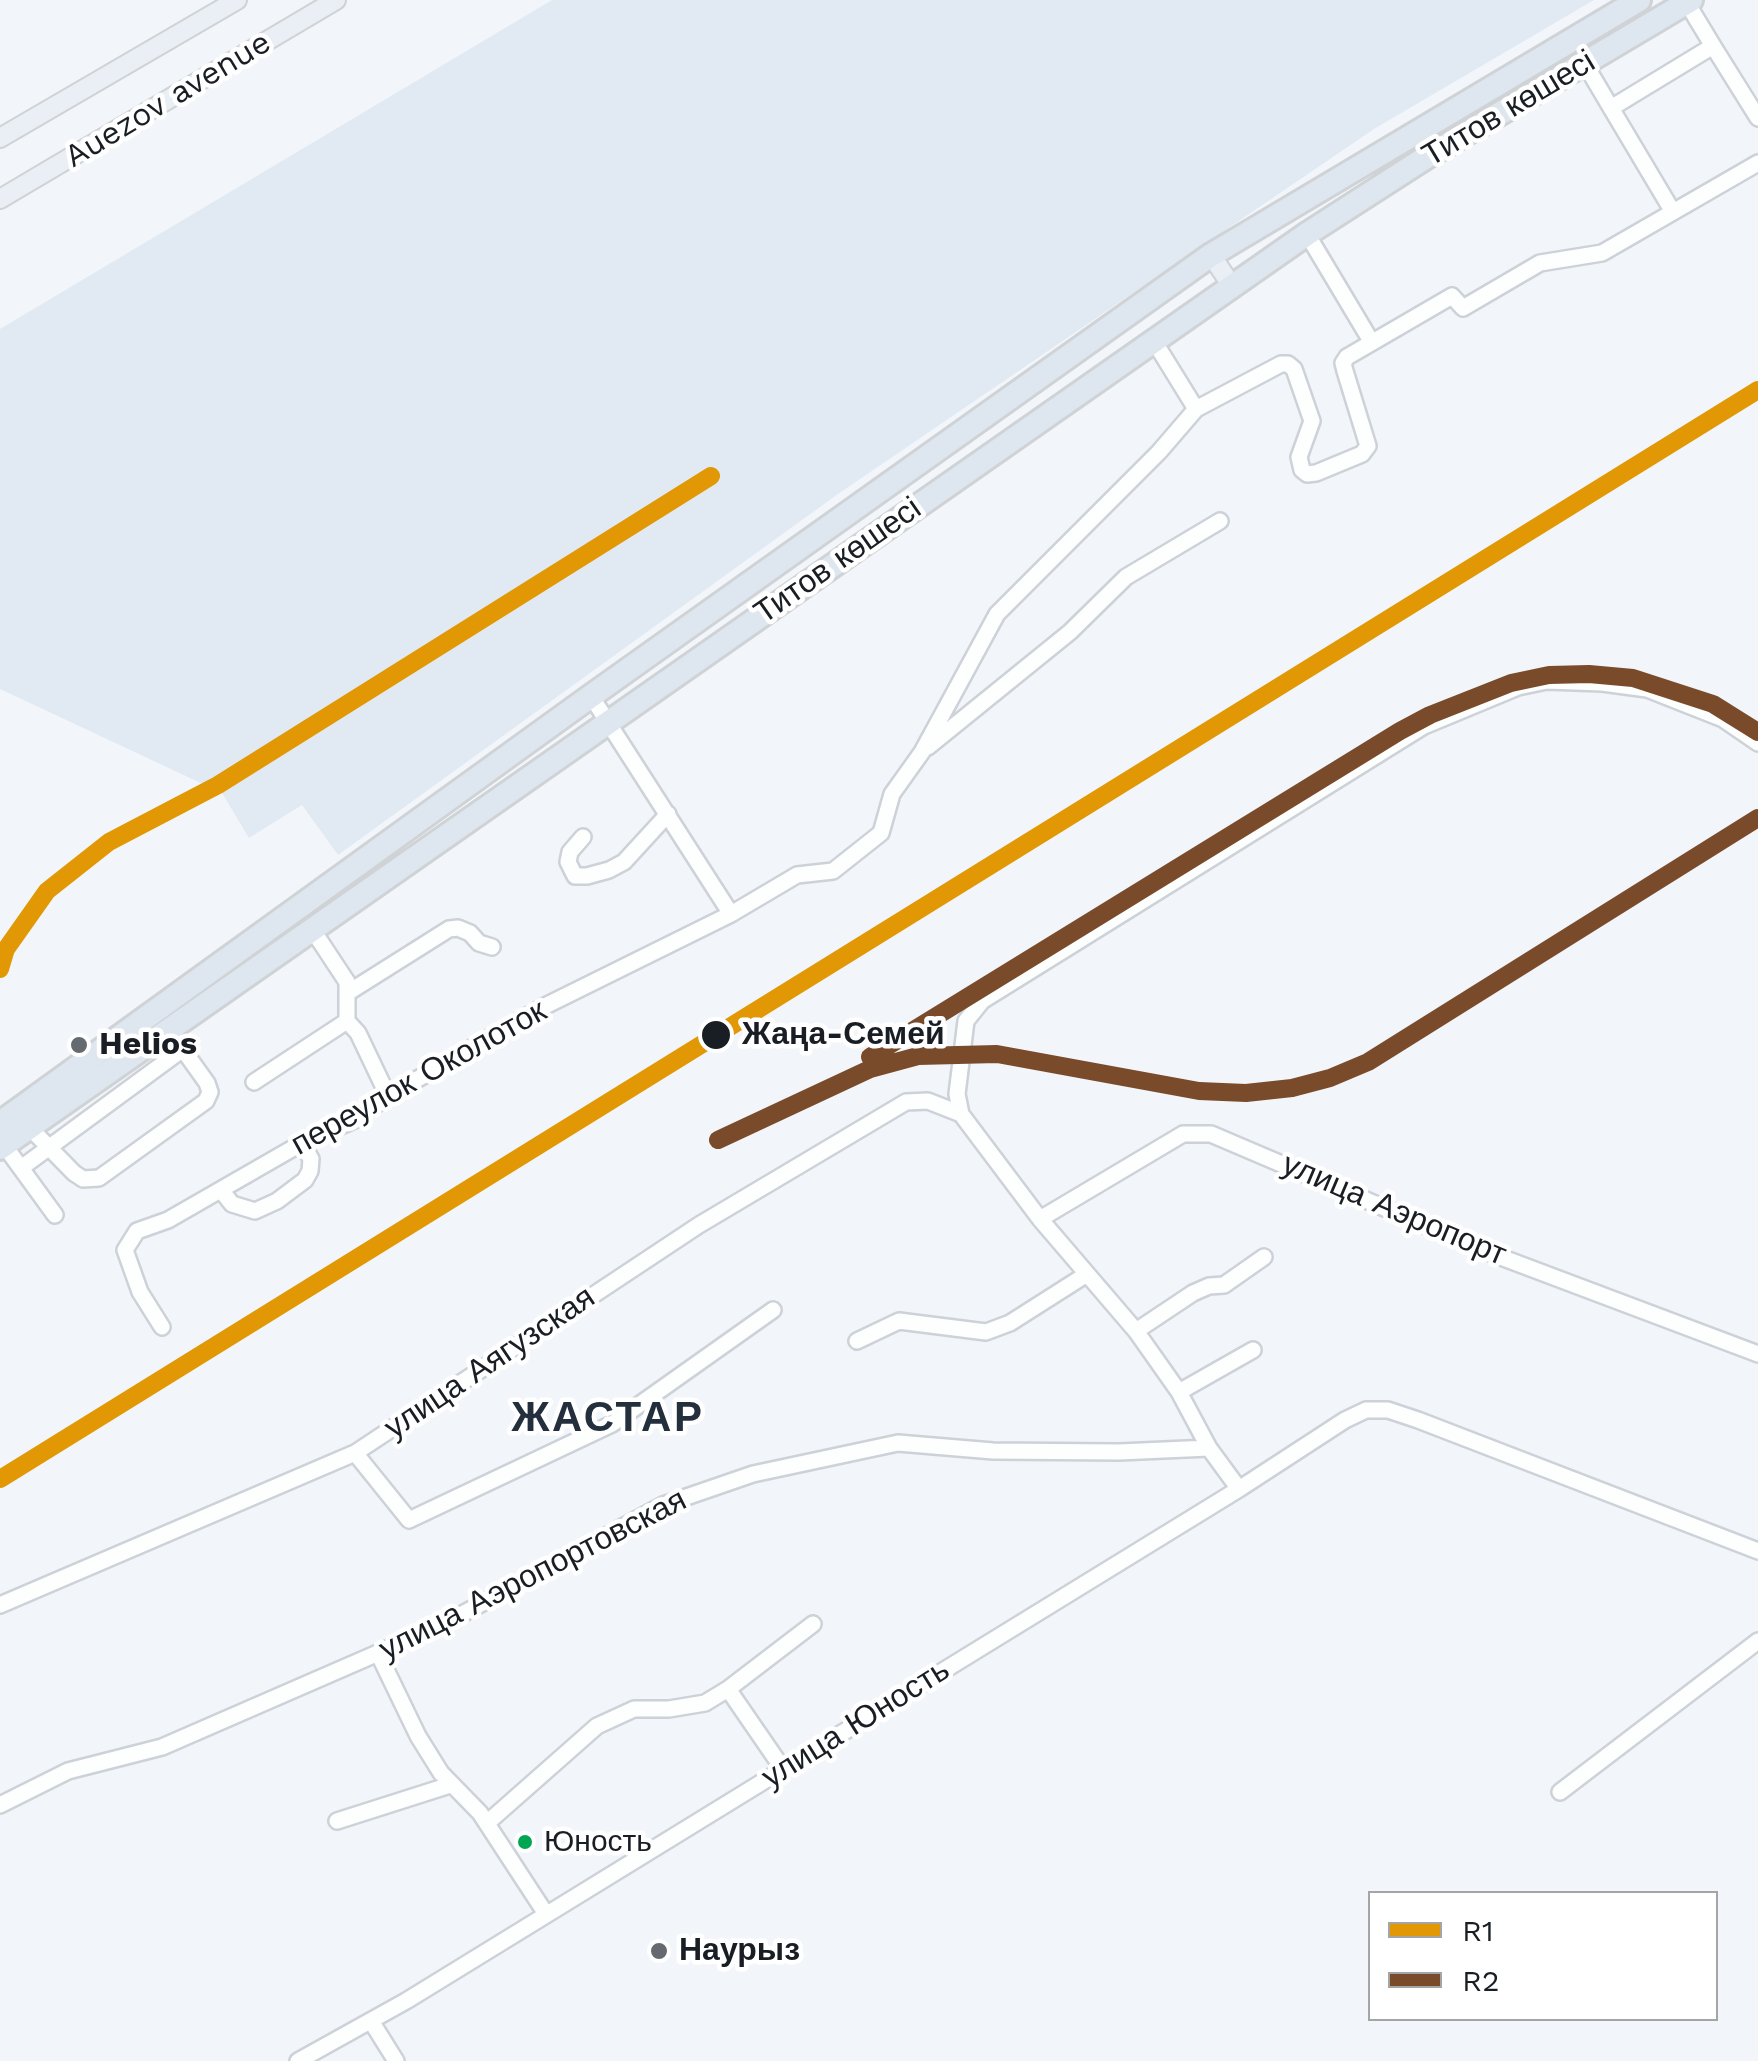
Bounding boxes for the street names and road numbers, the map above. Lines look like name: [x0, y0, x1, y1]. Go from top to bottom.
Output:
street label: Auezov avenue: [58, 23, 278, 177]
street label: Титов көшесі: [1416, 42, 1602, 176]
street label: Титов көшесі: [747, 490, 929, 632]
street label: переулок Околоток: [285, 992, 553, 1164]
street label: улица Аэропорт: [1276, 1145, 1512, 1275]
street label: улица Аягузская: [378, 1278, 602, 1448]
street label: улица Аэропортовская: [373, 1481, 693, 1669]
street label: улица Юность: [755, 1651, 957, 1797]

